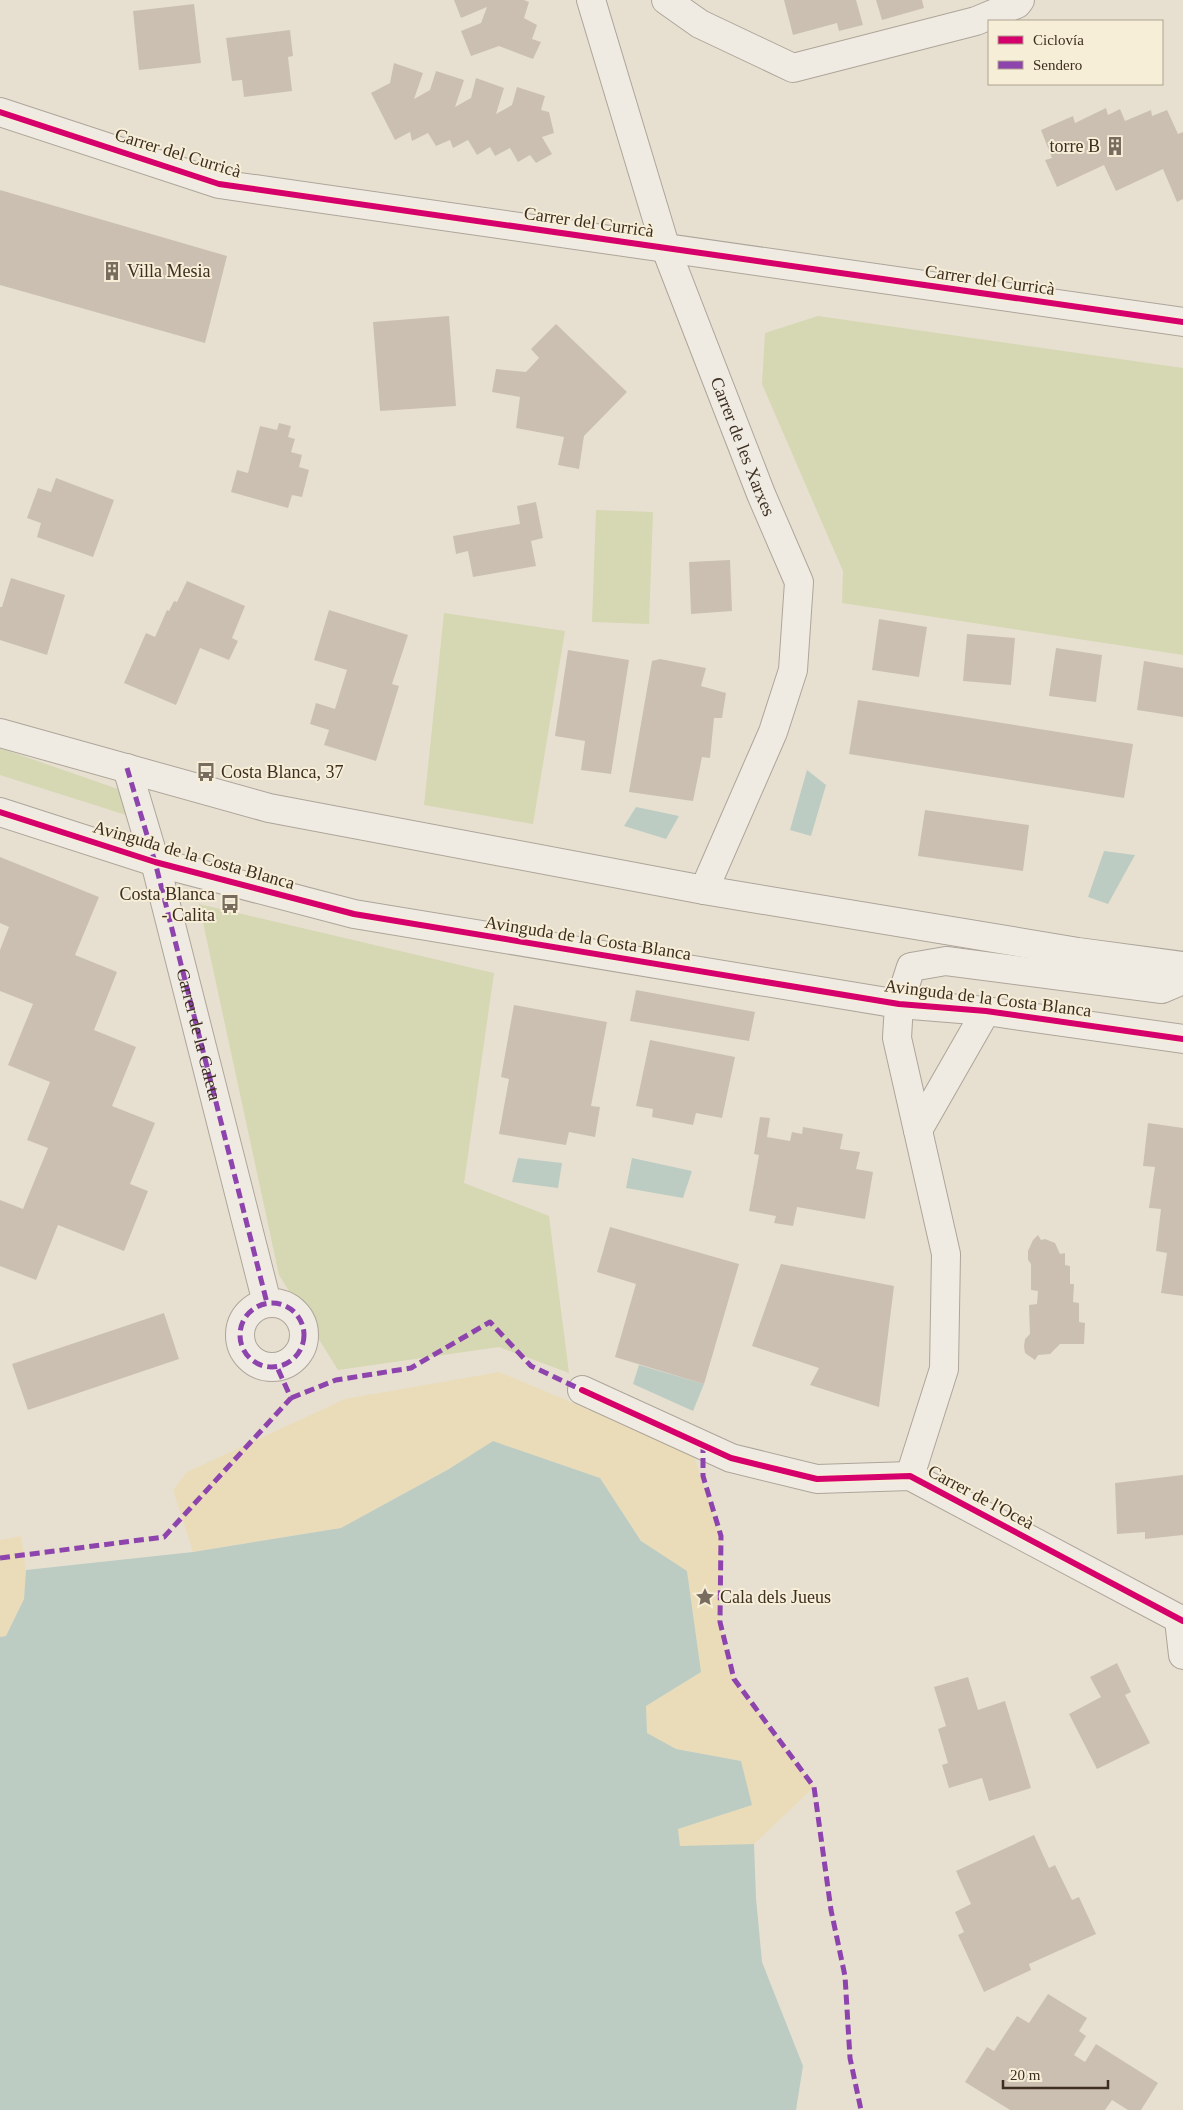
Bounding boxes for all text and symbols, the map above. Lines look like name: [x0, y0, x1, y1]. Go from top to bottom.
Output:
legend: [988, 20, 1163, 85]
text: Ciclovía: [1033, 32, 1084, 48]
text: Sendero: [1033, 57, 1082, 73]
street label: Carrer del Curricà: [112, 124, 244, 182]
building icon: torre B: [1104, 135, 1126, 157]
place label: torre B: [1050, 136, 1100, 156]
street label: Carrer del Curricà: [523, 203, 655, 241]
building icon: Villa Mesia: [101, 260, 123, 282]
place label: Villa Mesia: [127, 261, 210, 281]
street label: Carrer del Curricà: [924, 261, 1056, 299]
street label: Carrer de les Xarxes: [707, 374, 779, 519]
bus stop icon: Costa Blanca, 37: [195, 761, 217, 783]
place label: Costa Blanca, 37: [221, 762, 343, 782]
street label: Avinguda de la Costa Blanca: [91, 817, 297, 893]
place label: Costa Blanca - Calita: [120, 884, 215, 925]
bus stop icon: Costa Blanca - Calita: [219, 893, 241, 915]
street label: Avinguda de la Costa Blanca: [483, 912, 693, 964]
street label: Carrer de la Caleta: [172, 966, 225, 1103]
street label: Avinguda de la Costa Blanca: [883, 975, 1093, 1021]
street label: Carrer de l'Oceà: [925, 1461, 1037, 1533]
place icon: Cala dels Jueus: [694, 1586, 716, 1608]
place label: Cala dels Jueus: [720, 1587, 831, 1607]
scale bar: [1003, 2058, 1108, 2090]
text: 20 m: [1010, 2067, 1041, 2083]

